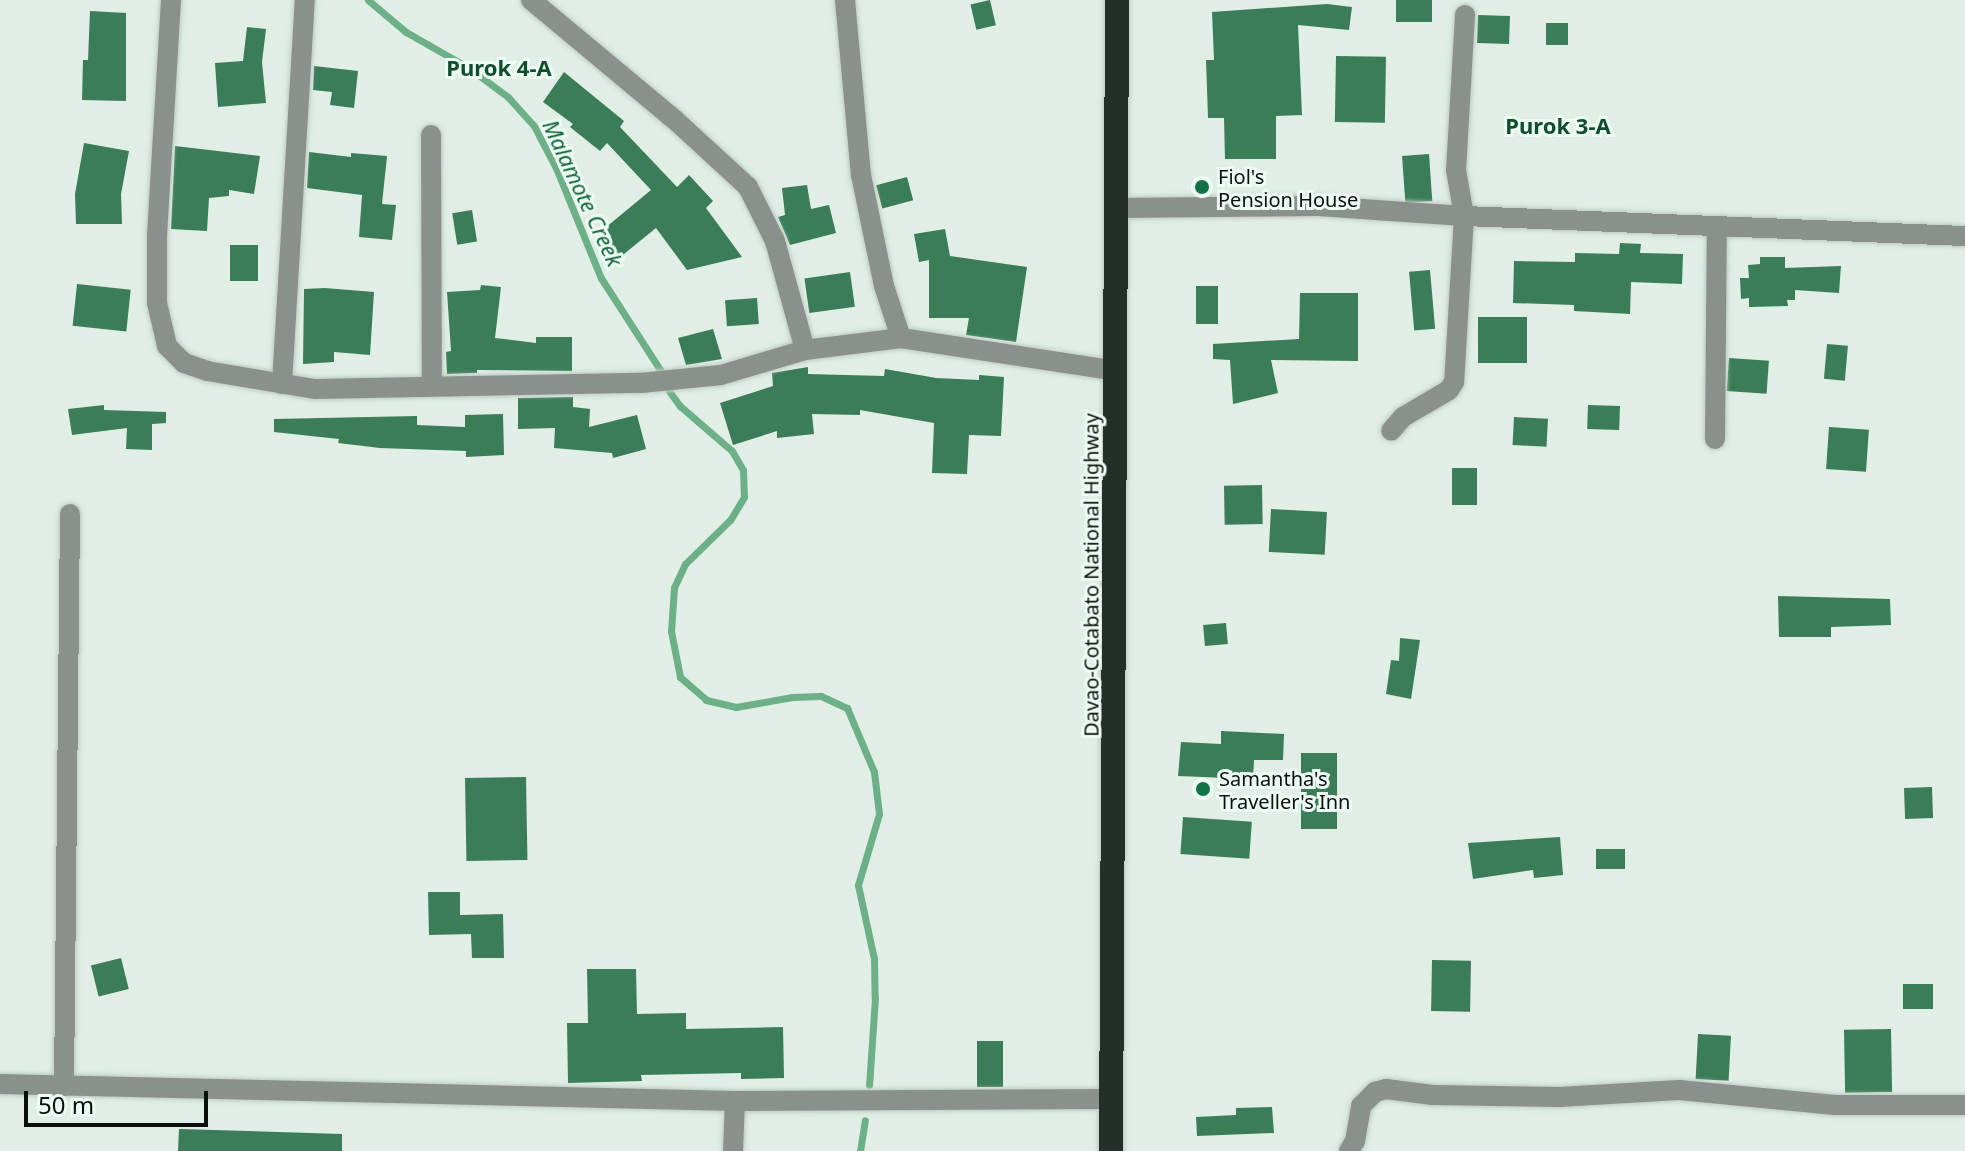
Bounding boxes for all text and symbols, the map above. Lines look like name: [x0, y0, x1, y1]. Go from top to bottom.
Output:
district label: Purok 4-A: [446, 55, 552, 81]
district label: Purok 3-A: [1505, 113, 1611, 139]
water label: Malamote Creek: [537, 115, 629, 271]
place label: Fiol's Pension House: [1218, 164, 1358, 211]
marker: Fiol's Pension House: [1193, 178, 1211, 196]
street label: Davao-Cotabato National Highway: [1079, 413, 1103, 737]
place label: Samantha's Traveller's Inn: [1219, 766, 1350, 813]
marker: Samantha's Traveller's Inn: [1194, 780, 1212, 798]
scale bar: [28, 1075, 212, 1125]
text: 50 m: [38, 1088, 94, 1121]

